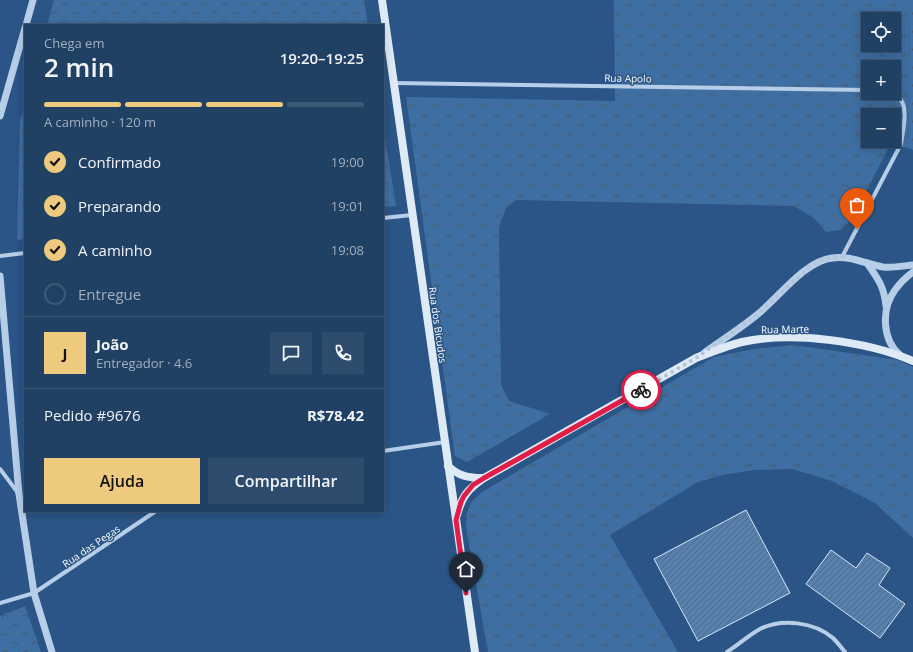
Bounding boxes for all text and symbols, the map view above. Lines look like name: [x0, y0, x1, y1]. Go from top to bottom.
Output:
map controls: [861, 12, 901, 148]
button: locate: [861, 12, 901, 52]
text: Chega em: [44, 34, 104, 52]
text: 19:20–19:25: [280, 48, 364, 68]
text: 2 min: [44, 49, 114, 85]
button: +: [861, 60, 901, 100]
street label: Rua Apolo: [604, 71, 652, 85]
button: −: [861, 108, 901, 148]
text: A caminho · 120 m: [44, 113, 156, 131]
icon: check: [44, 151, 66, 173]
text: Confirmado: [78, 152, 161, 172]
text: 19:00: [331, 153, 364, 171]
pin: [840, 188, 874, 229]
icon: bag: [846, 194, 868, 216]
icon: check: [44, 195, 66, 217]
text: Preparando: [78, 196, 161, 216]
text: 19:01: [331, 197, 364, 215]
icon: check: [44, 239, 66, 261]
text: A caminho: [78, 240, 152, 260]
text: 19:08: [331, 241, 364, 259]
text: Entregue: [78, 284, 141, 304]
street label: Rua dos Bicudos: [426, 286, 450, 364]
street label: Rua Marte: [761, 322, 810, 336]
button: chat: [270, 332, 312, 374]
button: phone: [322, 332, 364, 374]
text: João: [96, 334, 129, 354]
text: J: [63, 343, 67, 363]
text: Entregador · 4.6: [96, 354, 192, 372]
courier: [621, 370, 661, 410]
icon: bike: [630, 379, 652, 401]
text: Pedido #9676: [44, 405, 141, 425]
text: R$78.42: [307, 405, 364, 425]
button: Ajuda: [44, 458, 200, 504]
button: Compartilhar: [208, 458, 364, 504]
street label: Rua das Pegas: [59, 521, 123, 571]
pin: [449, 552, 483, 593]
icon: home: [455, 558, 477, 580]

